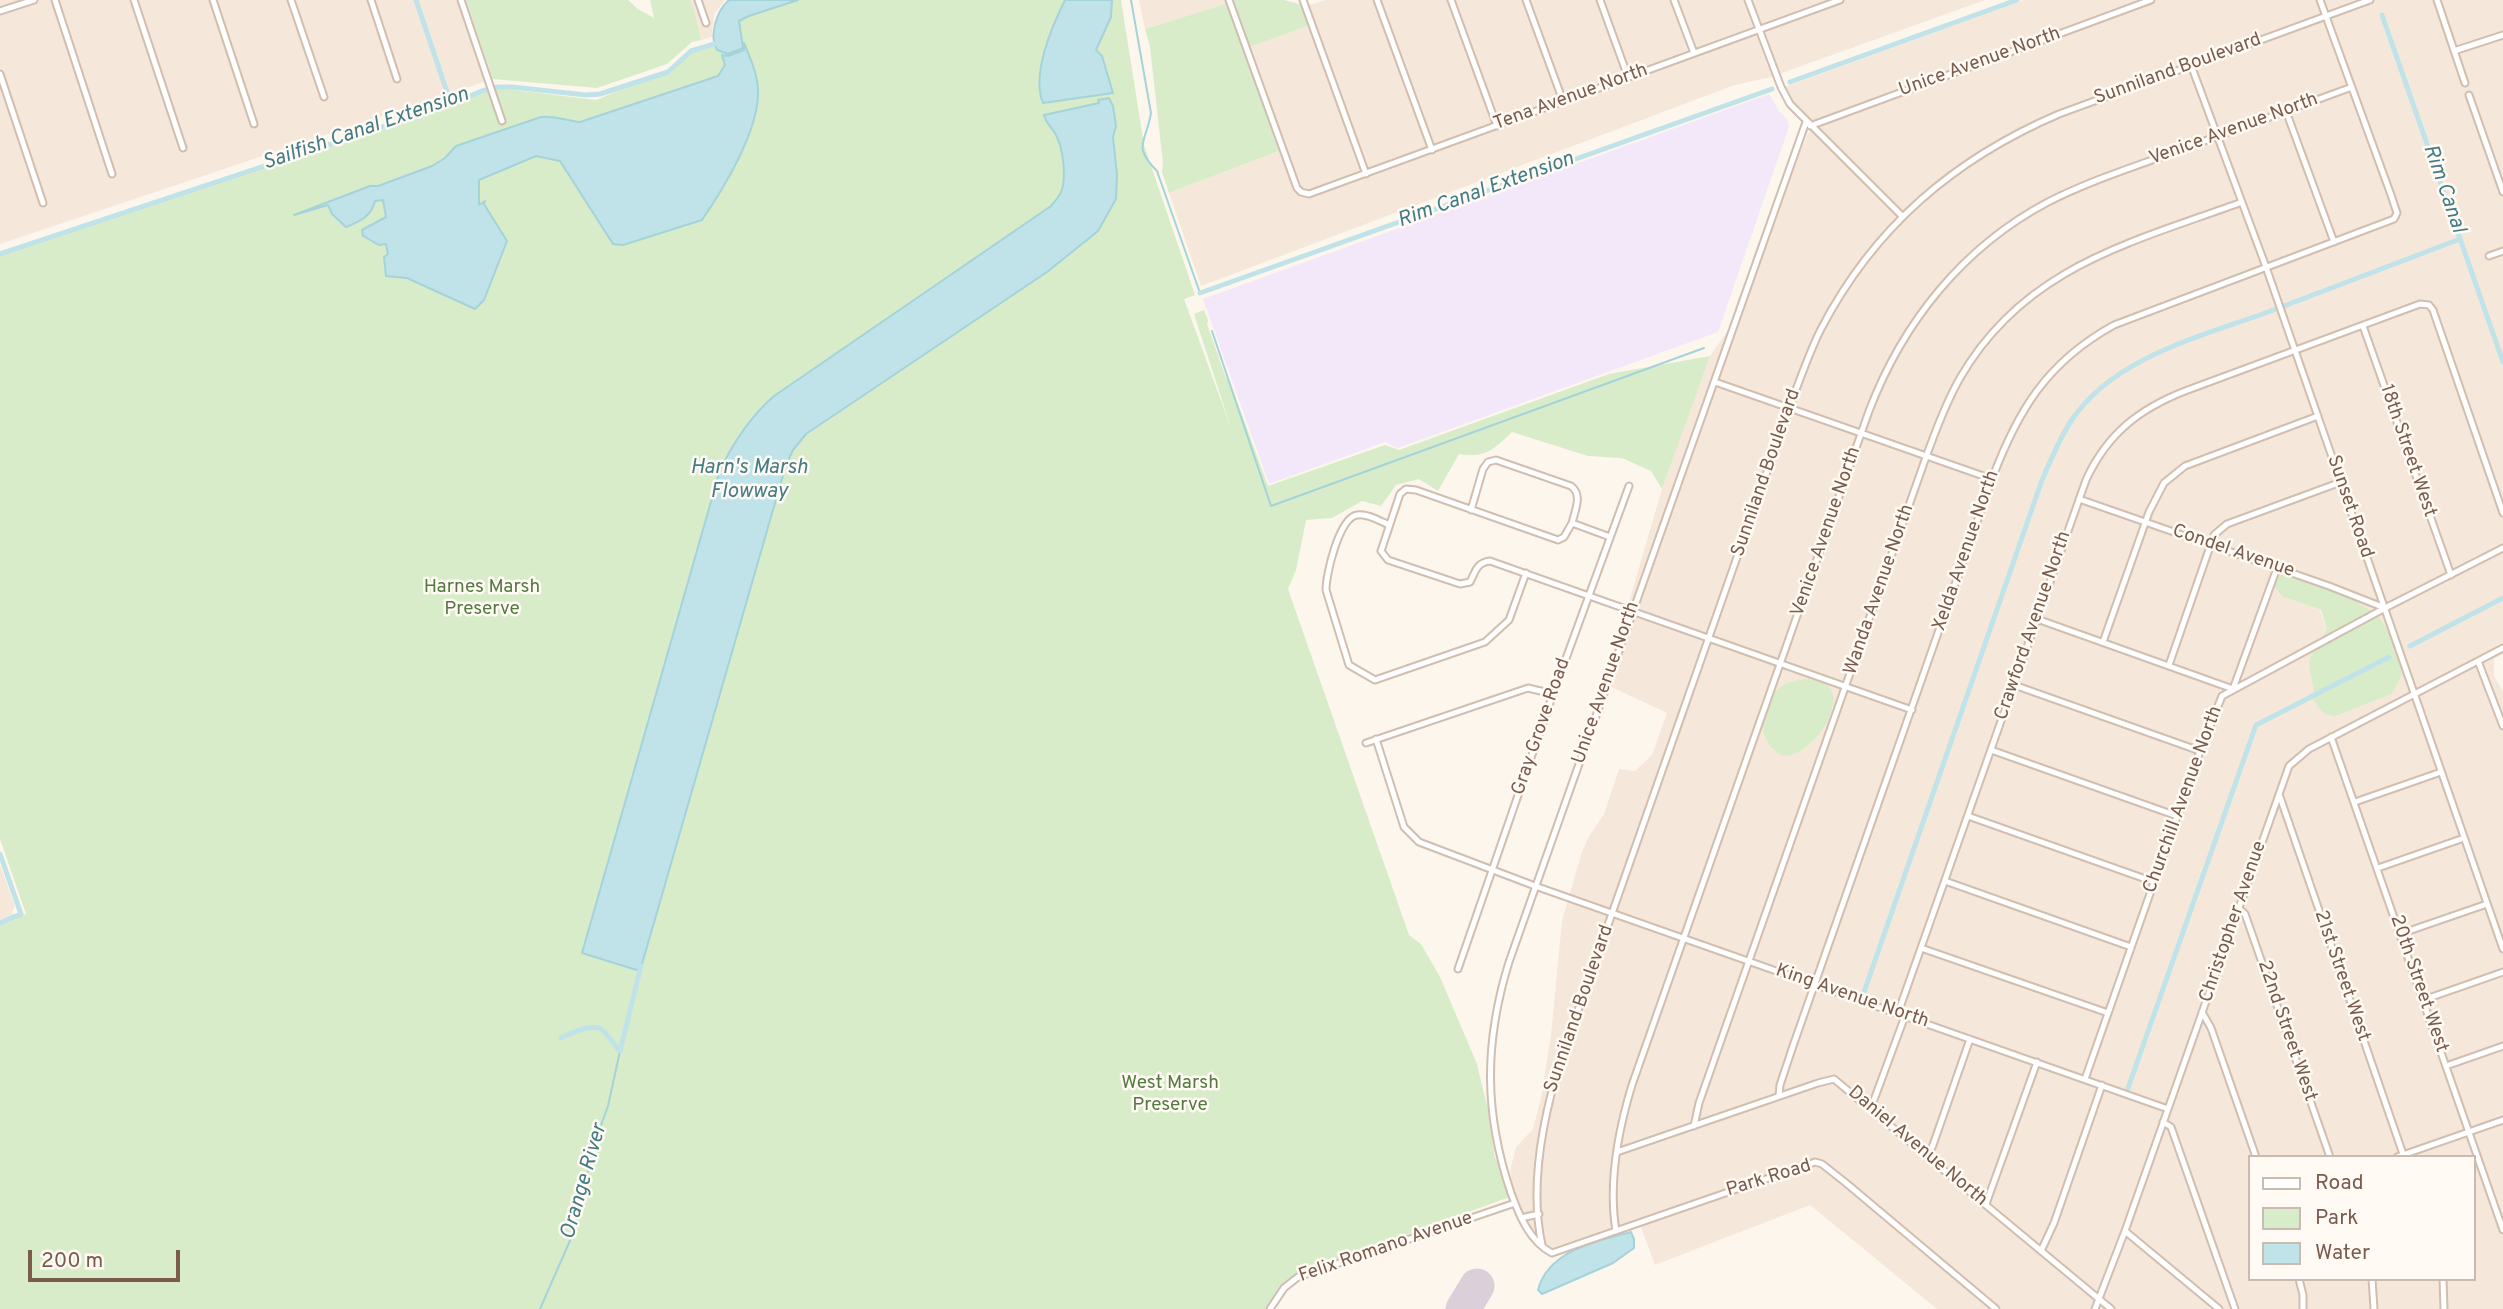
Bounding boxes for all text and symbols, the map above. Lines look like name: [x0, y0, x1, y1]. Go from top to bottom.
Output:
street label: Unice Avenue North: [1896, 23, 2064, 103]
street label: Sunniland Boulevard: [2091, 29, 2265, 111]
street label: Tena Avenue North: [1491, 60, 1651, 136]
water label: Sailfish Canal Extension: [260, 83, 472, 177]
street label: Venice Avenue North: [2146, 89, 2322, 171]
water label: Rim Canal: [2416, 141, 2470, 237]
water label: Rim Canal Extension: [1394, 147, 1578, 235]
street label: 18th Street West: [2374, 382, 2440, 520]
street label: Sunniland Boulevard: [1728, 386, 1806, 560]
street label: Venice Avenue North: [1787, 444, 1867, 620]
street label: Sunset Road: [2321, 453, 2377, 561]
water label: Harn's Marsh Flowway: [690, 456, 808, 506]
street label: Xelda Avenue North: [1929, 468, 2005, 634]
street label: Wanda Avenue North: [1840, 502, 1920, 678]
street label: Condel Avenue: [2169, 520, 2297, 584]
street label: Crawford Avenue North: [1991, 529, 2077, 723]
park label: Harnes Marsh Preserve: [424, 577, 540, 621]
street label: Unice Avenue North: [1569, 599, 1645, 767]
street label: Gray Grove Road: [1508, 656, 1576, 798]
street label: Churchill Avenue North: [2140, 703, 2228, 897]
street label: Christopher Avenue: [2196, 838, 2272, 1006]
street label: 21st Street West: [2308, 908, 2374, 1044]
street label: 20th Street West: [2384, 912, 2452, 1056]
street label: Sunniland Boulevard: [1541, 922, 1619, 1096]
street label: 22nd Street West: [2251, 957, 2321, 1105]
street label: King Avenue North: [1772, 960, 1932, 1034]
park label: West Marsh Preserve: [1121, 1073, 1219, 1117]
street label: Daniel Avenue North: [1843, 1082, 1991, 1212]
water label: Orange River: [556, 1121, 614, 1243]
street label: Park Road: [1724, 1155, 1814, 1203]
legend: [2248, 1155, 2475, 1281]
text: Road: [2315, 1170, 2364, 1197]
text: Park: [2315, 1205, 2358, 1232]
street label: Felix Romano Avenue: [1296, 1208, 1476, 1288]
scale bar: [32, 1236, 184, 1280]
text: Water: [2315, 1240, 2370, 1267]
text: 200 m: [41, 1248, 103, 1275]

